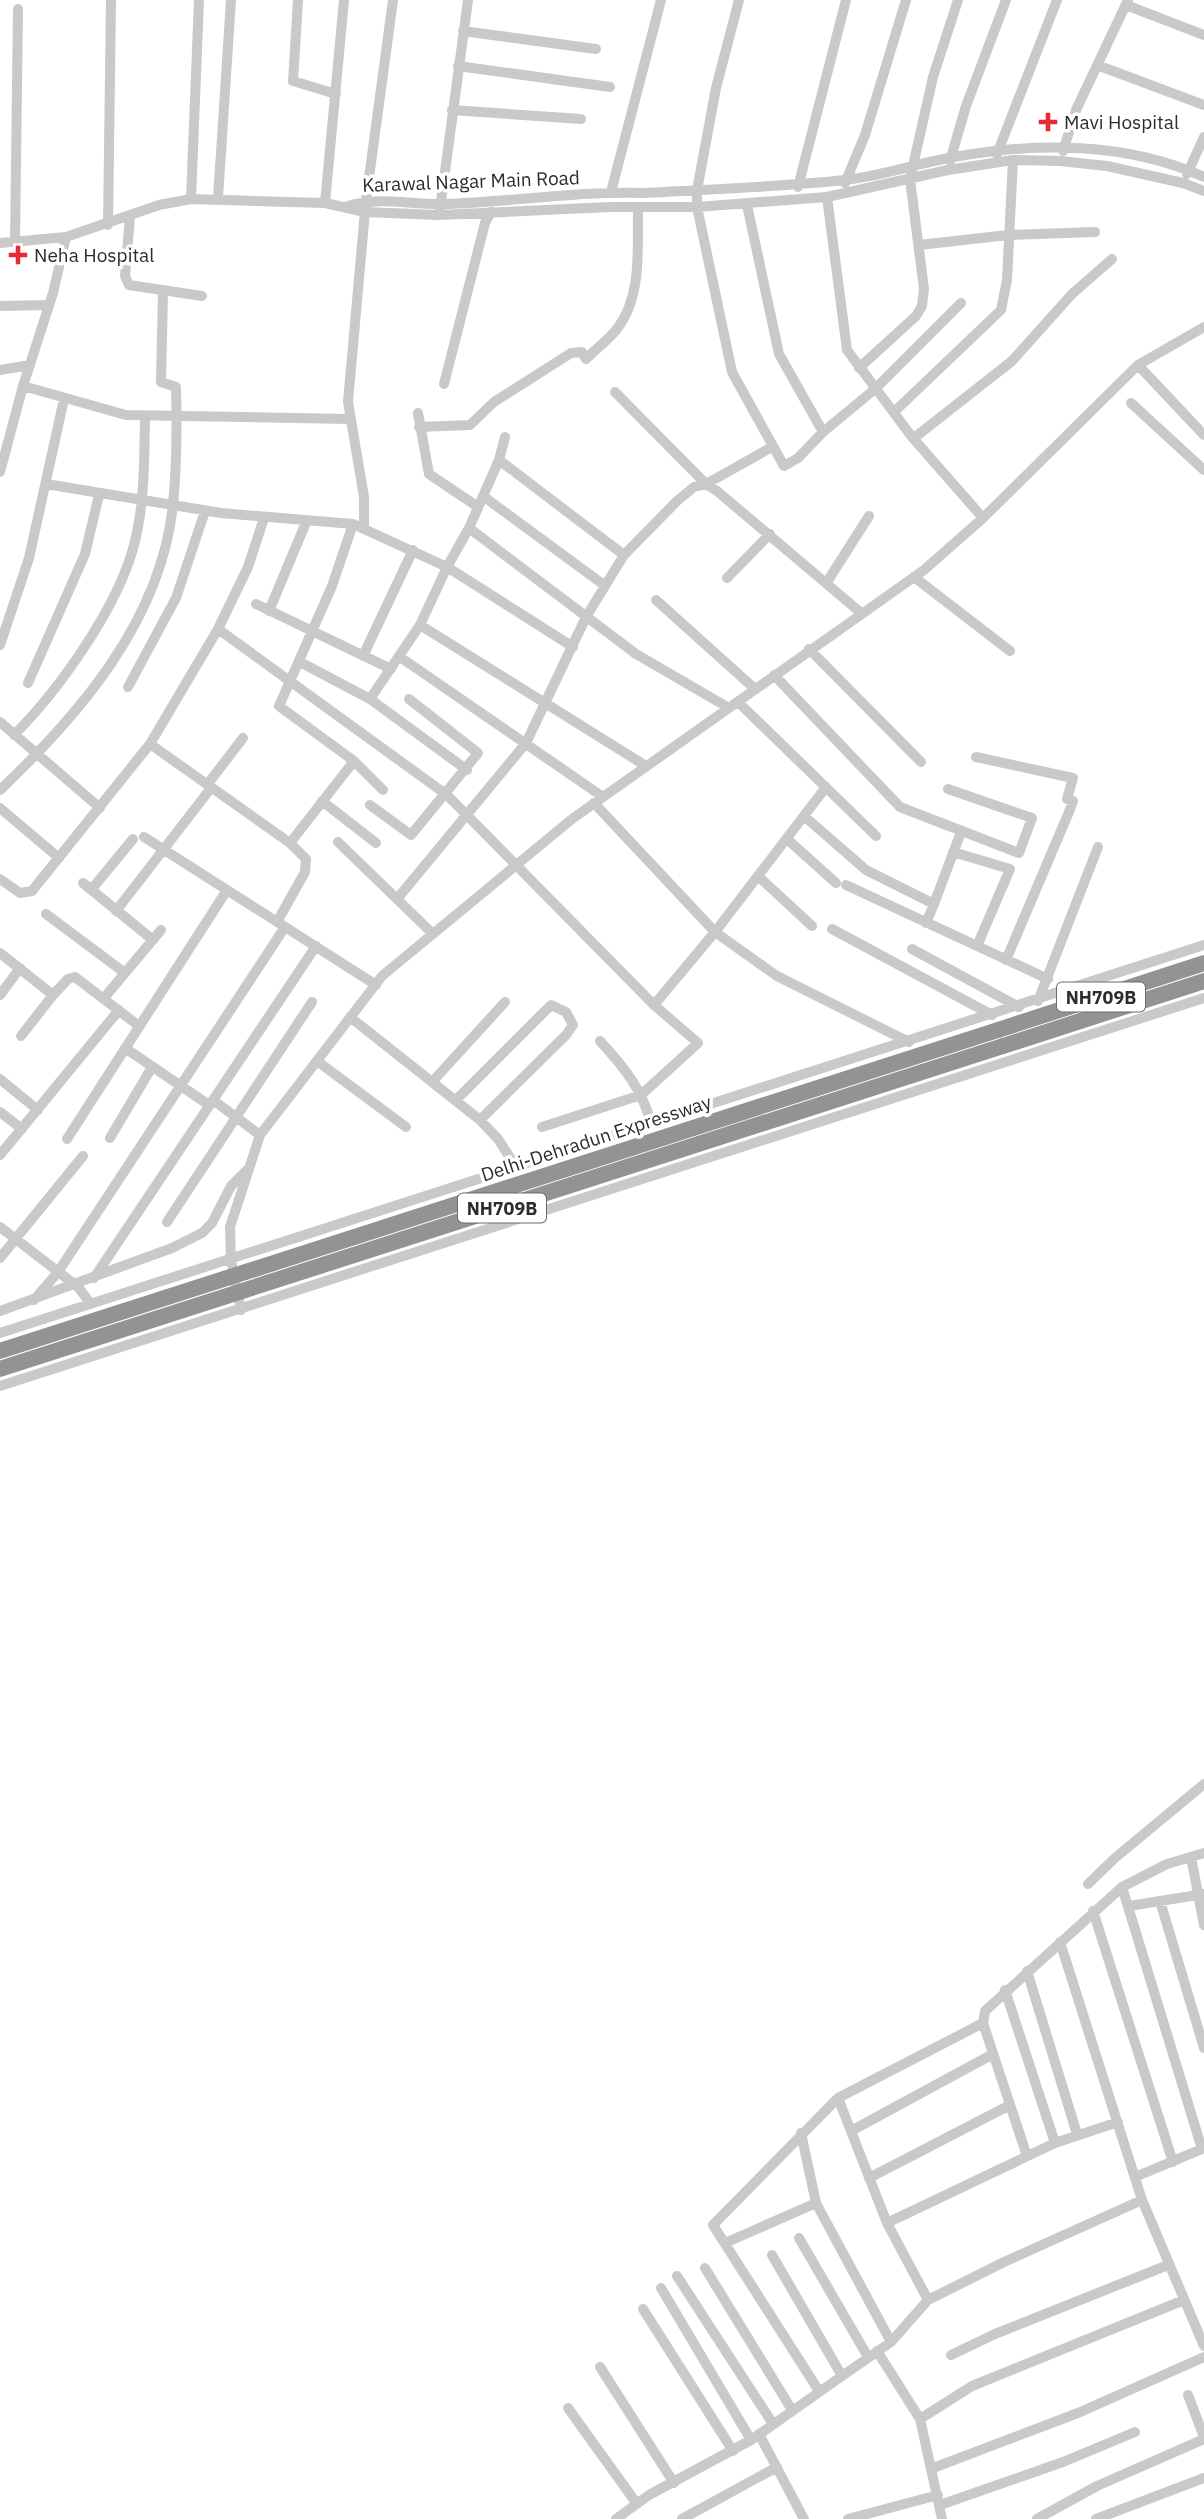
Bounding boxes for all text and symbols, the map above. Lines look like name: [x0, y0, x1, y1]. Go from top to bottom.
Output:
place label: Mavi Hospital: [1064, 110, 1179, 134]
marker: Mavi Hospital: [1038, 112, 1058, 132]
street label: Karawal Nagar Main Road: [362, 165, 580, 197]
place label: Neha Hospital: [34, 243, 154, 267]
marker: Neha Hospital: [8, 245, 28, 265]
road number: NH709B: [1057, 982, 1145, 1012]
street label: Delhi-Dehradun Expressway: [478, 1089, 715, 1187]
road number: NH709B: [458, 1194, 546, 1223]

